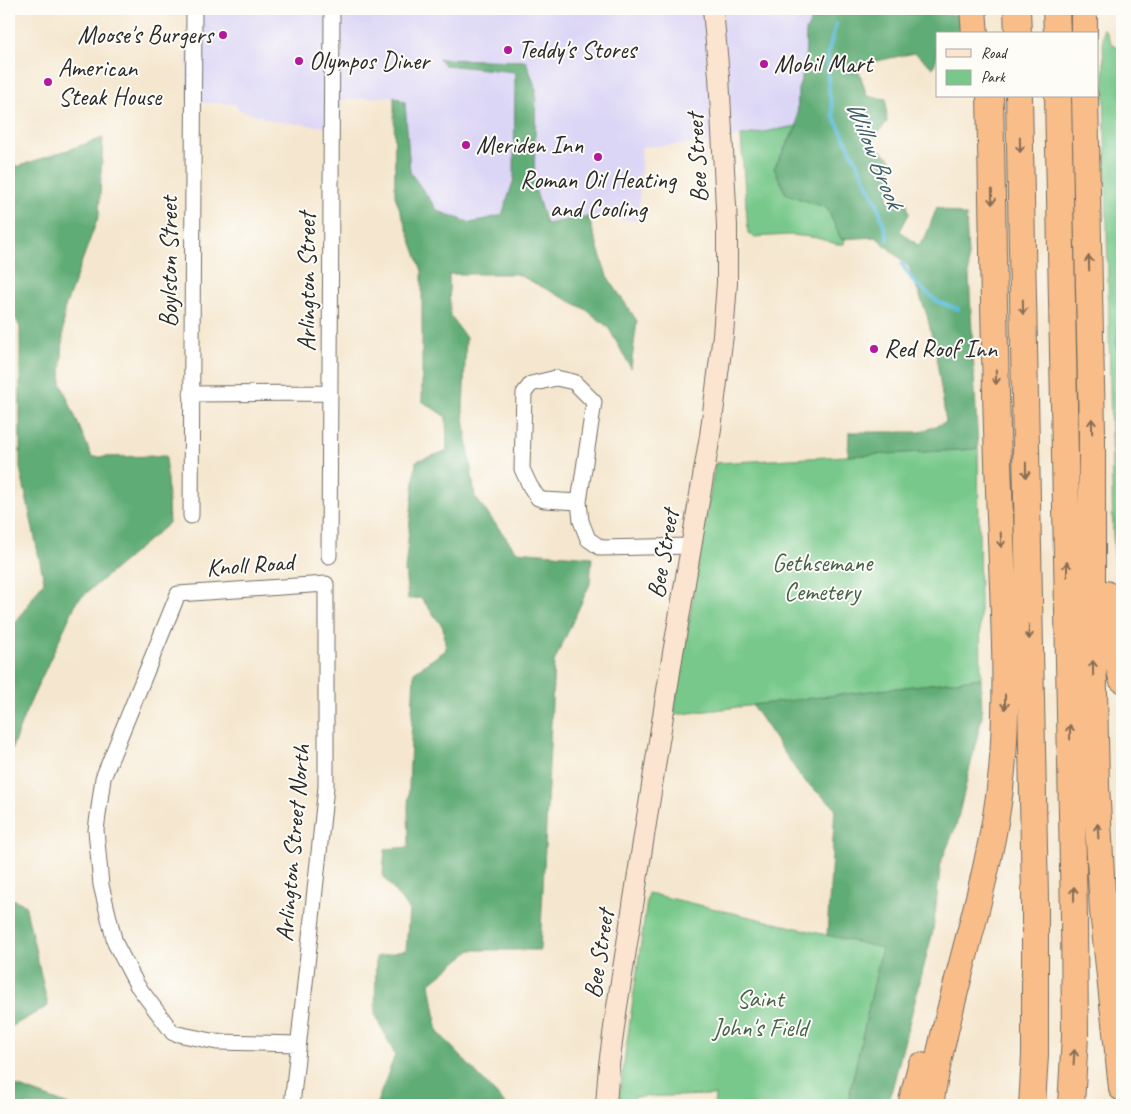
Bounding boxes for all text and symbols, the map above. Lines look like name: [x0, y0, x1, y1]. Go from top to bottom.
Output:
place label: Moose's Burgers: [77, 19, 215, 51]
marker: Moose's Burgers: [217, 29, 229, 41]
legend: [936, 32, 1098, 98]
place label: Teddy's Stores: [518, 34, 638, 66]
marker: Teddy's Stores: [502, 44, 514, 56]
text: Road: [981, 44, 1008, 63]
place label: Olympos Diner: [309, 45, 432, 77]
place label: Mobil Mart: [774, 48, 875, 80]
place label: American Steak House: [58, 52, 163, 113]
marker: Olympos Diner: [293, 55, 305, 67]
marker: Mobil Mart: [758, 58, 770, 70]
text: Park: [981, 68, 1006, 87]
marker: American Steak House: [42, 76, 54, 88]
water label: Willow Brook: [839, 96, 913, 217]
street label: Bee Street: [678, 109, 715, 203]
place label: Meriden Inn: [476, 129, 584, 161]
one-way arrow: [1015, 136, 1025, 153]
marker: Meriden Inn: [460, 139, 472, 151]
marker: Roman Oil Heating and Cooling: [592, 151, 604, 163]
place label: Roman Oil Heating and Cooling: [520, 164, 678, 225]
one-way arrow: [987, 189, 997, 205]
street label: Boylston Street: [153, 194, 185, 328]
street label: Arlington Street: [291, 209, 323, 352]
one-way arrow: [1084, 255, 1093, 271]
one-way arrow: [1018, 299, 1028, 315]
place label: Red Roof Inn: [884, 333, 998, 365]
marker: Red Roof Inn: [868, 343, 880, 355]
one-way arrow: [991, 369, 1001, 385]
one-way arrow: [1087, 418, 1097, 434]
one-way arrow: [1021, 462, 1031, 478]
street label: Bee Street: [639, 504, 687, 601]
one-way arrow: [996, 532, 1005, 548]
street label: Knoll Road: [205, 546, 299, 584]
park label: Gethsemane Cemetery: [772, 547, 874, 608]
one-way arrow: [1062, 561, 1072, 578]
one-way arrow: [1025, 624, 1034, 640]
one-way arrow: [1088, 660, 1098, 676]
one-way arrow: [1000, 694, 1010, 710]
one-way arrow: [1066, 724, 1075, 740]
street label: Arlington Street North: [268, 743, 318, 943]
one-way arrow: [1094, 823, 1103, 839]
one-way arrow: [1069, 886, 1078, 902]
street label: Bee Street: [576, 904, 622, 1001]
park label: Saint John's Field: [711, 983, 811, 1044]
one-way arrow: [1069, 1049, 1078, 1065]

